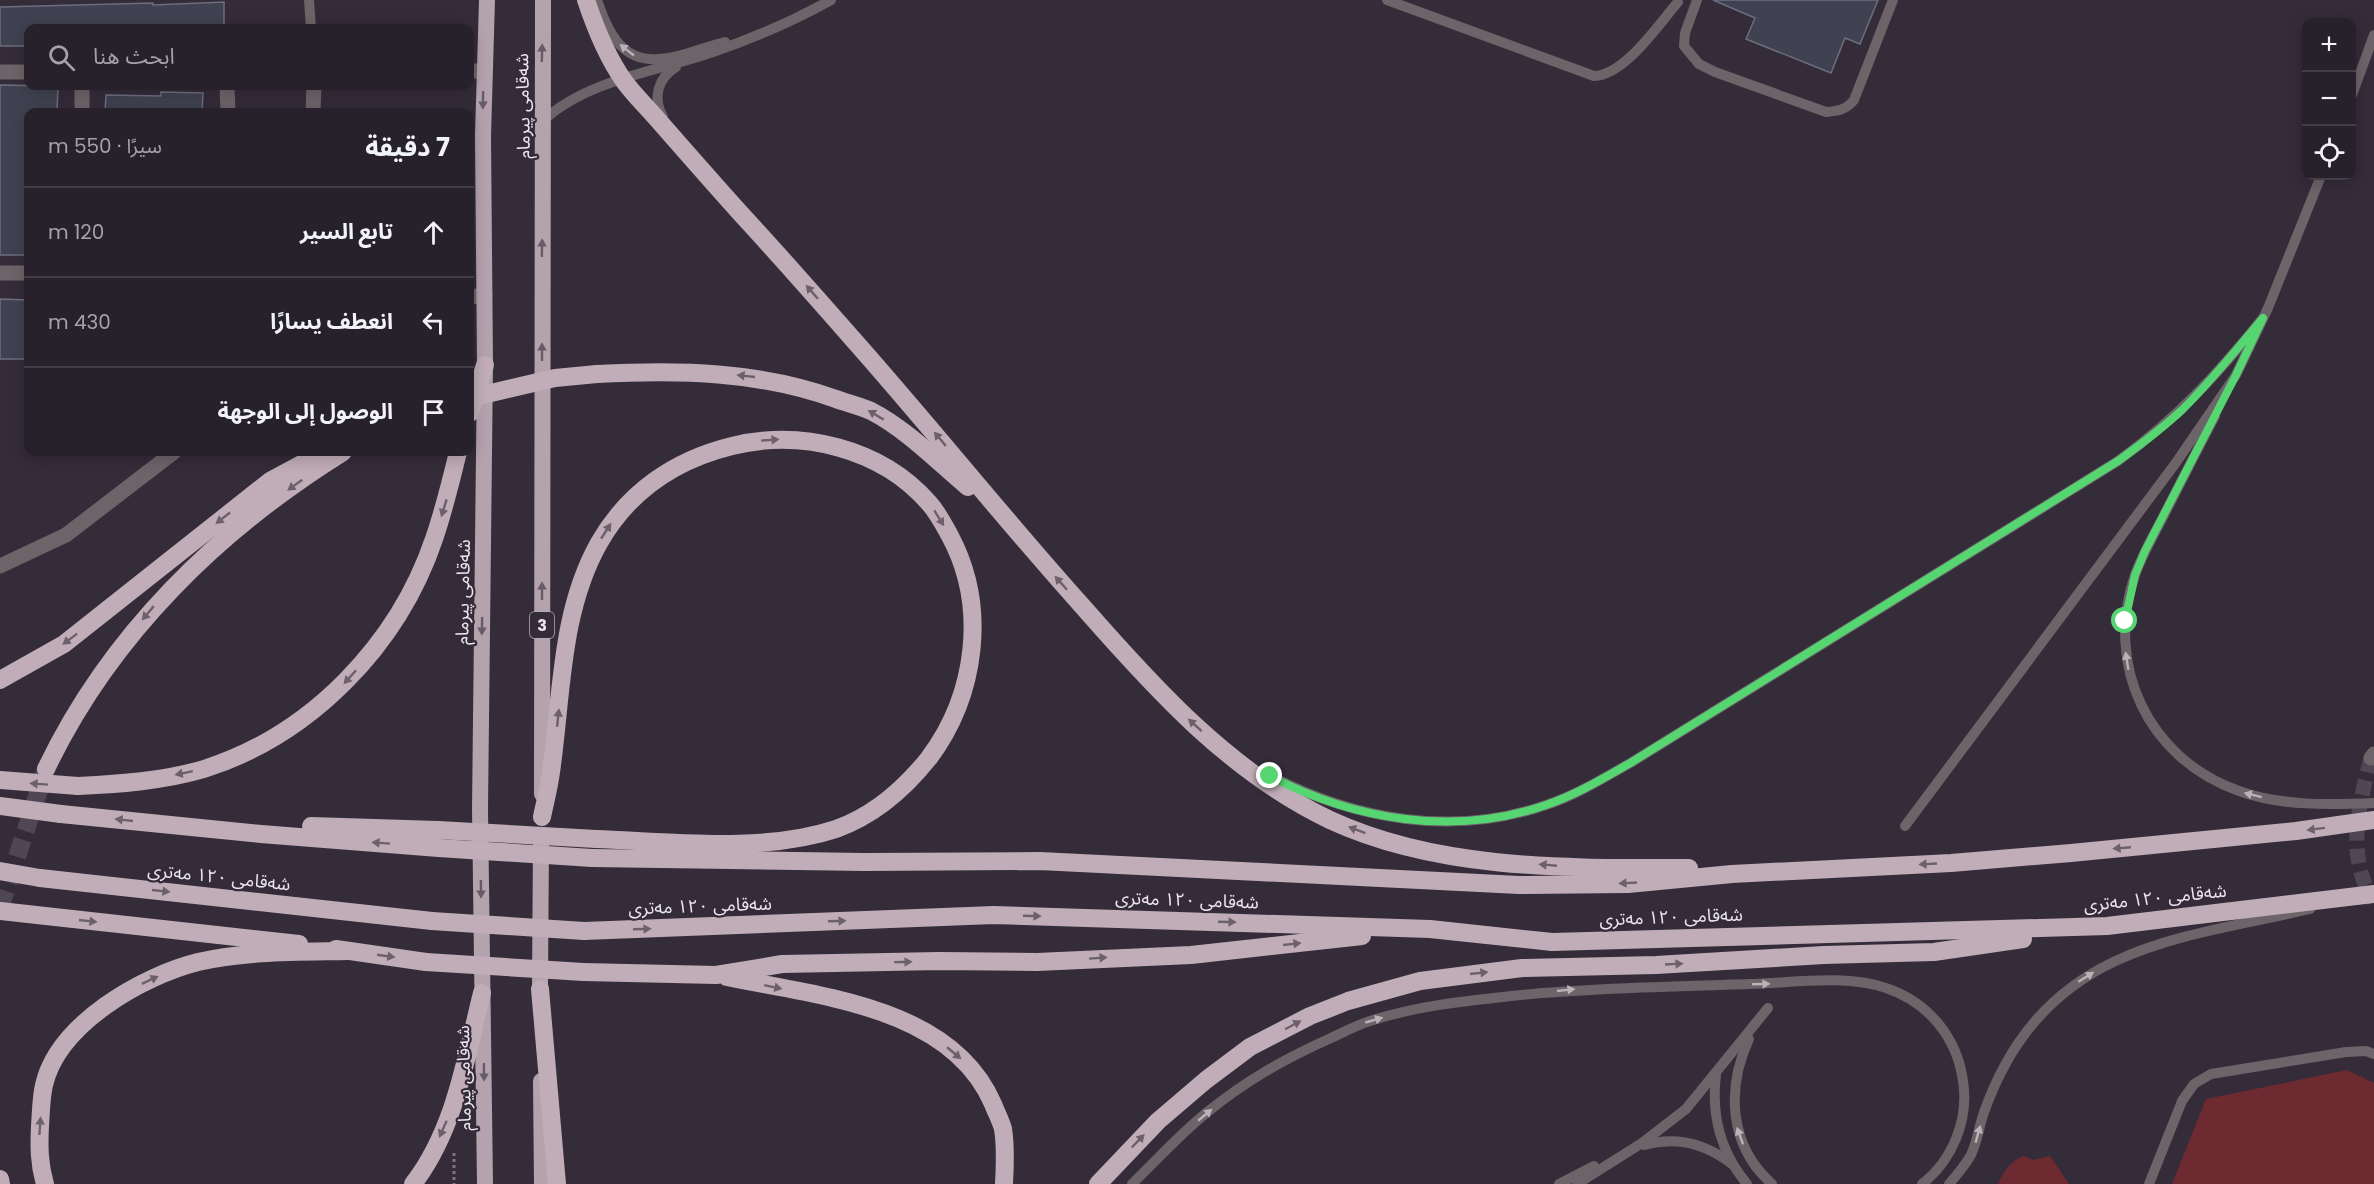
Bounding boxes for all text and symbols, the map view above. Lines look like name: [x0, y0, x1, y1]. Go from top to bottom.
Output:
map controls: [2302, 18, 2356, 180]
button: +: [2302, 18, 2356, 72]
search box: [24, 24, 474, 90]
icon: search: [45, 41, 78, 74]
text: ابحث هنا: [93, 41, 175, 72]
one-way arrow: [537, 44, 547, 63]
one-way arrow: [620, 45, 635, 57]
street label: شەقامی پیرمام: [509, 53, 538, 159]
button: −: [2302, 72, 2356, 126]
one-way arrow: [478, 91, 488, 110]
button: locate: [2302, 126, 2356, 180]
text: 7 دقيقة: [365, 129, 450, 165]
text: سيرًا · 550 m: [48, 132, 162, 160]
text: تابع السير: [300, 216, 393, 247]
icon: ahead: [417, 216, 450, 249]
text: 120 m: [48, 218, 104, 246]
one-way arrow: [538, 239, 547, 258]
one-way arrow: [806, 285, 819, 300]
text: انعطف يسارًا: [270, 306, 393, 337]
icon: left: [417, 306, 450, 339]
text: 430 m: [48, 308, 111, 336]
one-way arrow: [537, 343, 547, 362]
one-way arrow: [737, 371, 756, 381]
text: الوصول إلى الوجهة: [218, 396, 393, 427]
icon: arrive: [417, 396, 450, 429]
one-way arrow: [868, 410, 884, 421]
one-way arrow: [933, 431, 946, 447]
one-way arrow: [761, 436, 780, 445]
one-way arrow: [287, 479, 303, 491]
one-way arrow: [439, 499, 448, 517]
one-way arrow: [934, 510, 945, 526]
one-way arrow: [215, 512, 231, 525]
one-way arrow: [601, 523, 612, 540]
street label: شەقامی پیرمام: [449, 539, 478, 645]
one-way arrow: [1055, 576, 1068, 591]
one-way arrow: [537, 581, 547, 600]
one-way arrow: [142, 605, 155, 620]
route start: [2111, 607, 2137, 633]
road number: 3: [530, 612, 554, 638]
one-way arrow: [477, 616, 487, 635]
one-way arrow: [63, 633, 78, 645]
one-way arrow: [2122, 652, 2131, 671]
one-way arrow: [344, 669, 357, 684]
one-way arrow: [553, 709, 562, 728]
one-way arrow: [1187, 718, 1202, 732]
route end: [1256, 762, 1282, 788]
one-way arrow: [174, 769, 193, 778]
one-way arrow: [29, 779, 48, 788]
one-way arrow: [2244, 790, 2262, 799]
one-way arrow: [114, 815, 133, 825]
one-way arrow: [2307, 824, 2326, 834]
one-way arrow: [1348, 825, 1366, 835]
one-way arrow: [371, 838, 390, 848]
one-way arrow: [2113, 843, 2132, 853]
street label: شەقامی ١٢٠ مەتری: [146, 857, 292, 896]
one-way arrow: [1918, 859, 1937, 868]
one-way arrow: [1539, 860, 1558, 870]
street label: شەقامی ١٢٠ مەتری: [2082, 878, 2228, 917]
one-way arrow: [476, 879, 486, 898]
one-way arrow: [1619, 879, 1638, 888]
street label: شەقامی ١٢٠ مەتری: [1115, 884, 1259, 915]
one-way arrow: [151, 886, 170, 896]
street label: شەقامی ١٢٠ مەتری: [628, 890, 772, 921]
street label: شەقامی ١٢٠ مەتری: [1599, 901, 1743, 932]
one-way arrow: [1023, 911, 1042, 921]
one-way arrow: [79, 916, 98, 926]
one-way arrow: [828, 917, 847, 926]
one-way arrow: [1218, 918, 1237, 927]
one-way arrow: [633, 924, 652, 933]
one-way arrow: [1283, 939, 1302, 948]
one-way arrow: [376, 952, 395, 961]
one-way arrow: [1089, 954, 1108, 963]
one-way arrow: [894, 957, 913, 967]
one-way arrow: [1665, 960, 1684, 969]
one-way arrow: [1470, 968, 1489, 978]
one-way arrow: [2078, 971, 2094, 983]
one-way arrow: [141, 975, 158, 984]
one-way arrow: [1752, 979, 1771, 989]
one-way arrow: [764, 983, 783, 992]
one-way arrow: [1557, 985, 1576, 995]
one-way arrow: [1365, 1015, 1383, 1024]
one-way arrow: [1285, 1020, 1302, 1030]
street label: شەقامی پیرمام: [450, 1025, 479, 1131]
one-way arrow: [946, 1046, 961, 1059]
one-way arrow: [479, 1063, 489, 1082]
one-way arrow: [1197, 1108, 1213, 1121]
one-way arrow: [35, 1117, 45, 1136]
one-way arrow: [438, 1121, 448, 1139]
one-way arrow: [1974, 1125, 1983, 1143]
one-way arrow: [1735, 1127, 1745, 1145]
one-way arrow: [1131, 1134, 1145, 1149]

